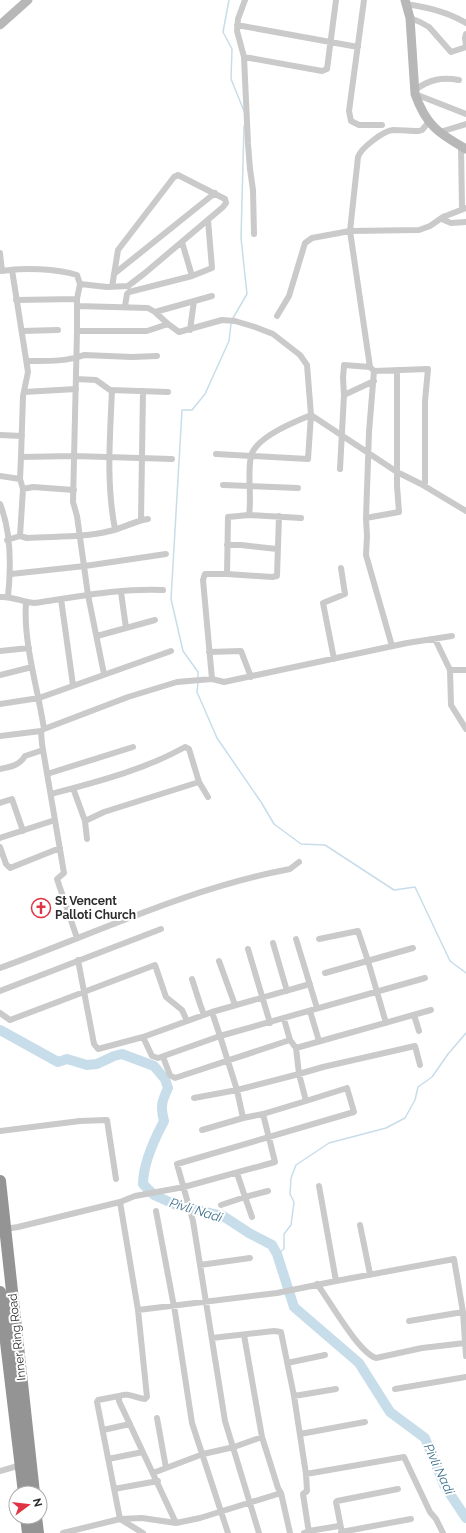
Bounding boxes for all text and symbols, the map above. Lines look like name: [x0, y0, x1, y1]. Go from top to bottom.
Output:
place label: St Vencent Palloti Church: [55, 894, 136, 922]
church icon: St Vencent Palloti Church: [30, 897, 52, 919]
water label: Pivli Nadi: [168, 1195, 225, 1225]
street label: Inner Ring Road: [5, 1293, 29, 1381]
water label: Pivli Nadi: [421, 1441, 458, 1498]
north arrow: [8, 1485, 48, 1525]
text: N: [30, 1497, 45, 1508]

